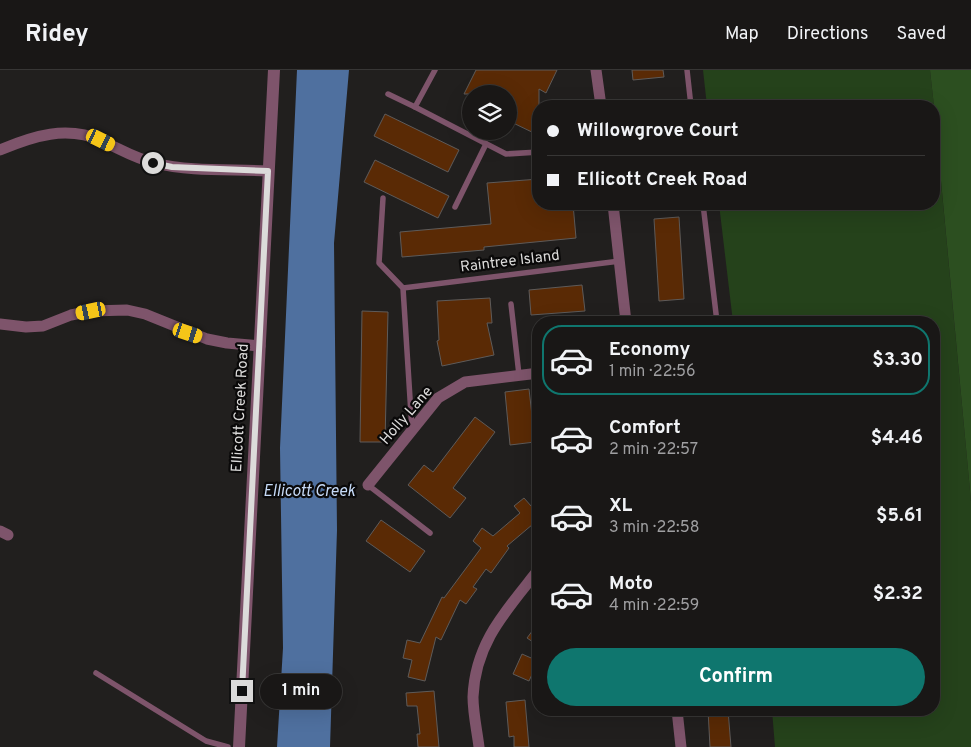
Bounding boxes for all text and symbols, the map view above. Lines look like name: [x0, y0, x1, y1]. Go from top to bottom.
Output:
text: Ridey: [25, 20, 89, 50]
text: Map: [725, 23, 759, 46]
text: Directions: [787, 23, 869, 46]
text: Saved: [897, 23, 946, 46]
map controls: [462, 85, 517, 140]
button: layers: [462, 85, 517, 140]
text: Willowgrove Court: [577, 119, 738, 143]
car: [84, 127, 117, 153]
route start: [142, 152, 164, 174]
text: Ellicott Creek Road: [577, 168, 747, 192]
street label: Raintree Island: [459, 246, 561, 278]
car: [74, 301, 107, 321]
car: [171, 321, 204, 345]
icon: car: [549, 338, 594, 383]
text: Economy: [609, 338, 690, 362]
street label: Ellicott Creek Road: [228, 343, 254, 473]
text: $3.30: [872, 348, 923, 372]
text: 1 min · 22:56: [609, 362, 696, 382]
street label: Holly Lane: [376, 383, 438, 449]
icon: car: [549, 416, 594, 461]
text: Comfort: [609, 416, 681, 440]
text: $4.46: [871, 426, 923, 450]
text: 2 min · 22:57: [609, 440, 698, 460]
water label: Ellicott Creek: [263, 482, 356, 502]
icon: car: [549, 494, 594, 539]
text: XL: [609, 494, 632, 518]
text: $5.61: [876, 504, 923, 528]
text: 3 min · 22:58: [609, 518, 699, 538]
icon: car: [549, 572, 594, 617]
text: Moto: [609, 572, 653, 596]
text: $2.32: [873, 582, 923, 606]
text: 4 min · 22:59: [609, 596, 699, 616]
button: Confirm: [547, 648, 925, 706]
callout: 1 min: [260, 674, 342, 708]
route end: [231, 680, 253, 702]
text: 1 min: [282, 681, 320, 701]

